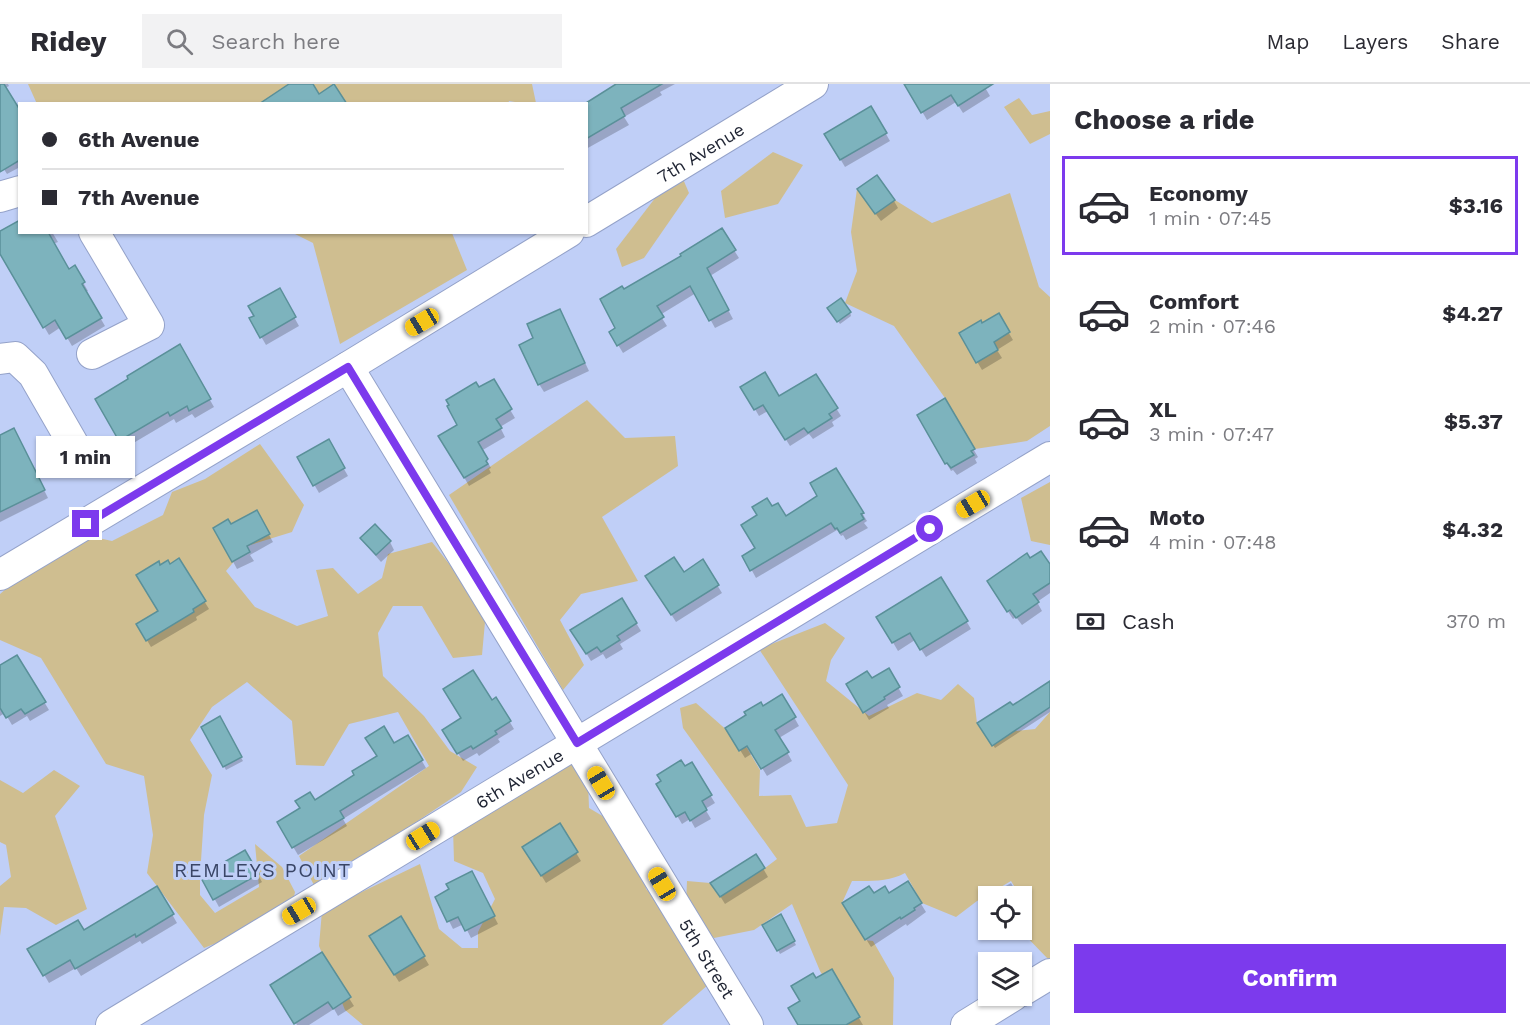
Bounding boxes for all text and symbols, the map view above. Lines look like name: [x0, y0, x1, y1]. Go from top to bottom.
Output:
search box: [142, 14, 562, 68]
text: Ridey: [30, 25, 106, 58]
icon: search: [163, 25, 196, 58]
text: Search here: [211, 29, 340, 54]
text: Map: [1266, 29, 1309, 54]
text: Layers: [1342, 29, 1408, 54]
text: Share: [1441, 29, 1500, 54]
text: Choose a ride: [1074, 104, 1254, 136]
street label: 7th Avenue: [653, 118, 748, 187]
text: 6th Avenue: [78, 127, 200, 152]
icon: car: [1077, 179, 1131, 233]
text: Economy: [1149, 181, 1248, 206]
text: 7th Avenue: [78, 185, 199, 210]
text: $3.16: [1449, 193, 1503, 218]
text: 1 min · 07:45: [1149, 206, 1272, 230]
icon: car: [1077, 287, 1131, 341]
text: Comfort: [1149, 289, 1239, 314]
text: $4.27: [1442, 301, 1503, 326]
car: [402, 305, 442, 339]
text: 2 min · 07:46: [1149, 314, 1276, 338]
icon: car: [1077, 395, 1131, 449]
text: XL: [1149, 397, 1177, 422]
text: $5.37: [1444, 409, 1503, 434]
text: 3 min · 07:47: [1149, 422, 1274, 446]
callout: 1 min: [36, 437, 136, 479]
text: 1 min: [60, 445, 111, 469]
car: [953, 487, 993, 521]
icon: car: [1077, 503, 1131, 557]
text: Moto: [1149, 505, 1205, 530]
route end: [72, 510, 99, 537]
route start: [916, 515, 943, 542]
text: $4.32: [1442, 517, 1503, 542]
text: 4 min · 07:48: [1149, 530, 1277, 554]
icon: cash: [1074, 605, 1107, 638]
text: Cash: [1122, 609, 1175, 634]
text: 370 m: [1446, 609, 1506, 633]
street label: 6th Avenue: [471, 744, 567, 813]
car: [584, 763, 618, 803]
car: [403, 819, 443, 853]
district label: REMLEYS POINT: [174, 858, 352, 882]
car: [645, 864, 679, 904]
map controls: [978, 886, 1032, 1006]
button: locate: [978, 886, 1032, 940]
car: [279, 894, 319, 928]
street label: 5th Street: [675, 915, 740, 1002]
button: Confirm: [1074, 944, 1506, 1013]
button: layers: [978, 952, 1032, 1006]

